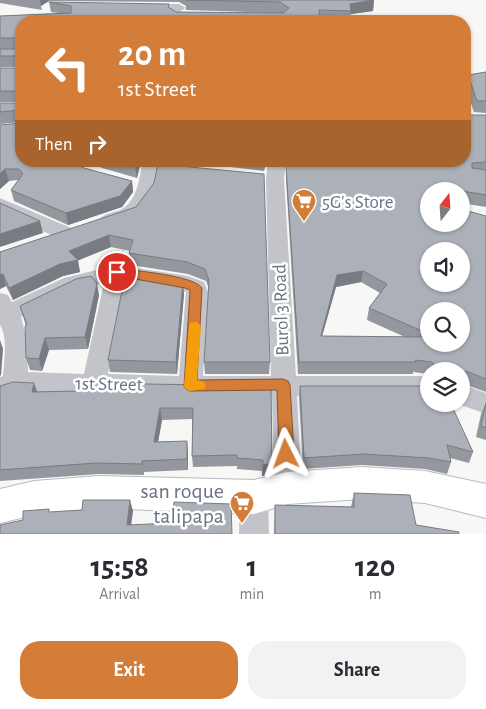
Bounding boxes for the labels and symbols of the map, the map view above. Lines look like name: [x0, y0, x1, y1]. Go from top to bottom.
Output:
north arrow: [420, 182, 470, 232]
supermarket icon: 5G's Store: [291, 188, 317, 222]
place label: 5G's Store: [322, 193, 393, 212]
pin: [96, 251, 138, 293]
street label: Burol 3 Road: [270, 264, 293, 356]
street label: 1st Street: [75, 374, 143, 395]
position arrow: [259, 427, 311, 479]
place label: san roque talipapa: [140, 480, 224, 527]
supermarket icon: san roque talipapa: [229, 490, 255, 524]

